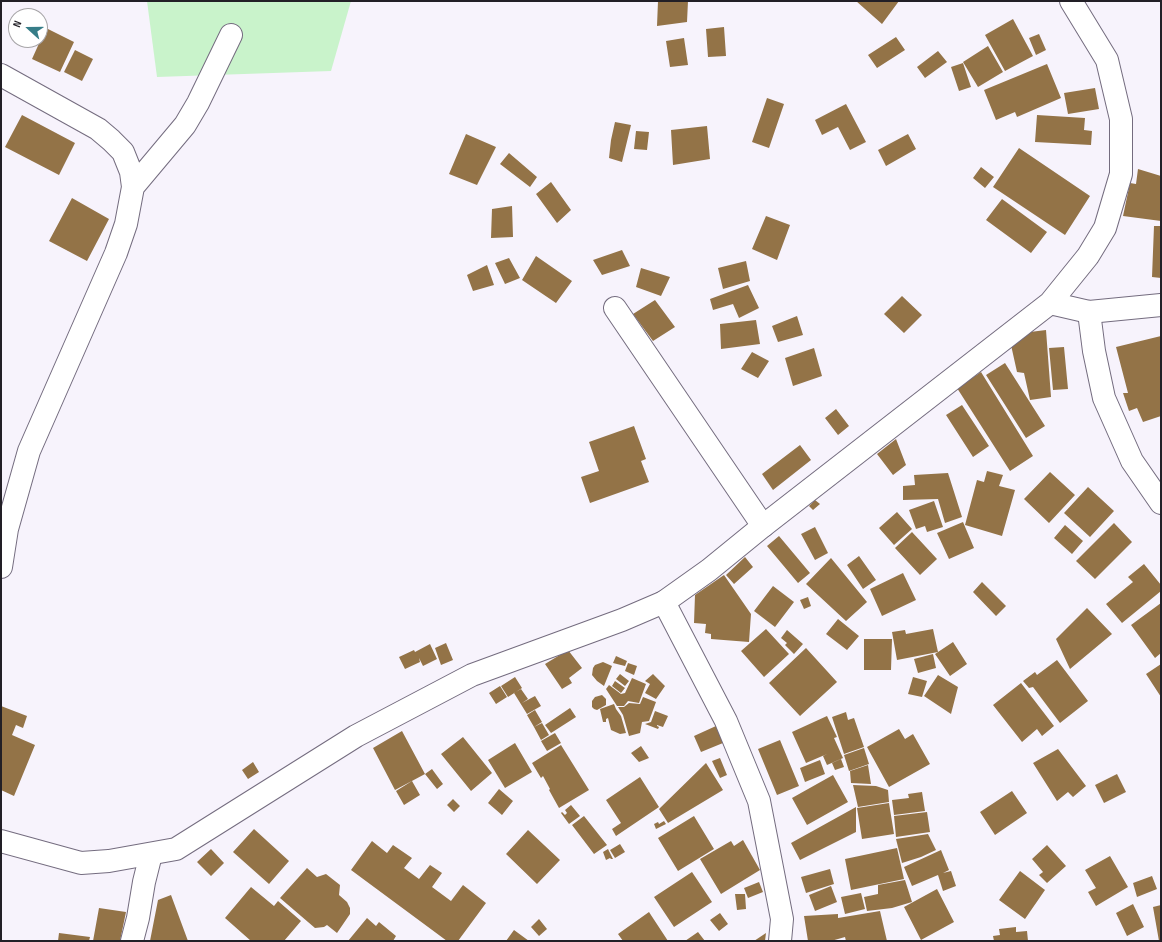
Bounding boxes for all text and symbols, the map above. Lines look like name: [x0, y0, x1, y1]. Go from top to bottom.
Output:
north arrow: [8, 8, 48, 48]
text: N: [10, 19, 24, 29]

